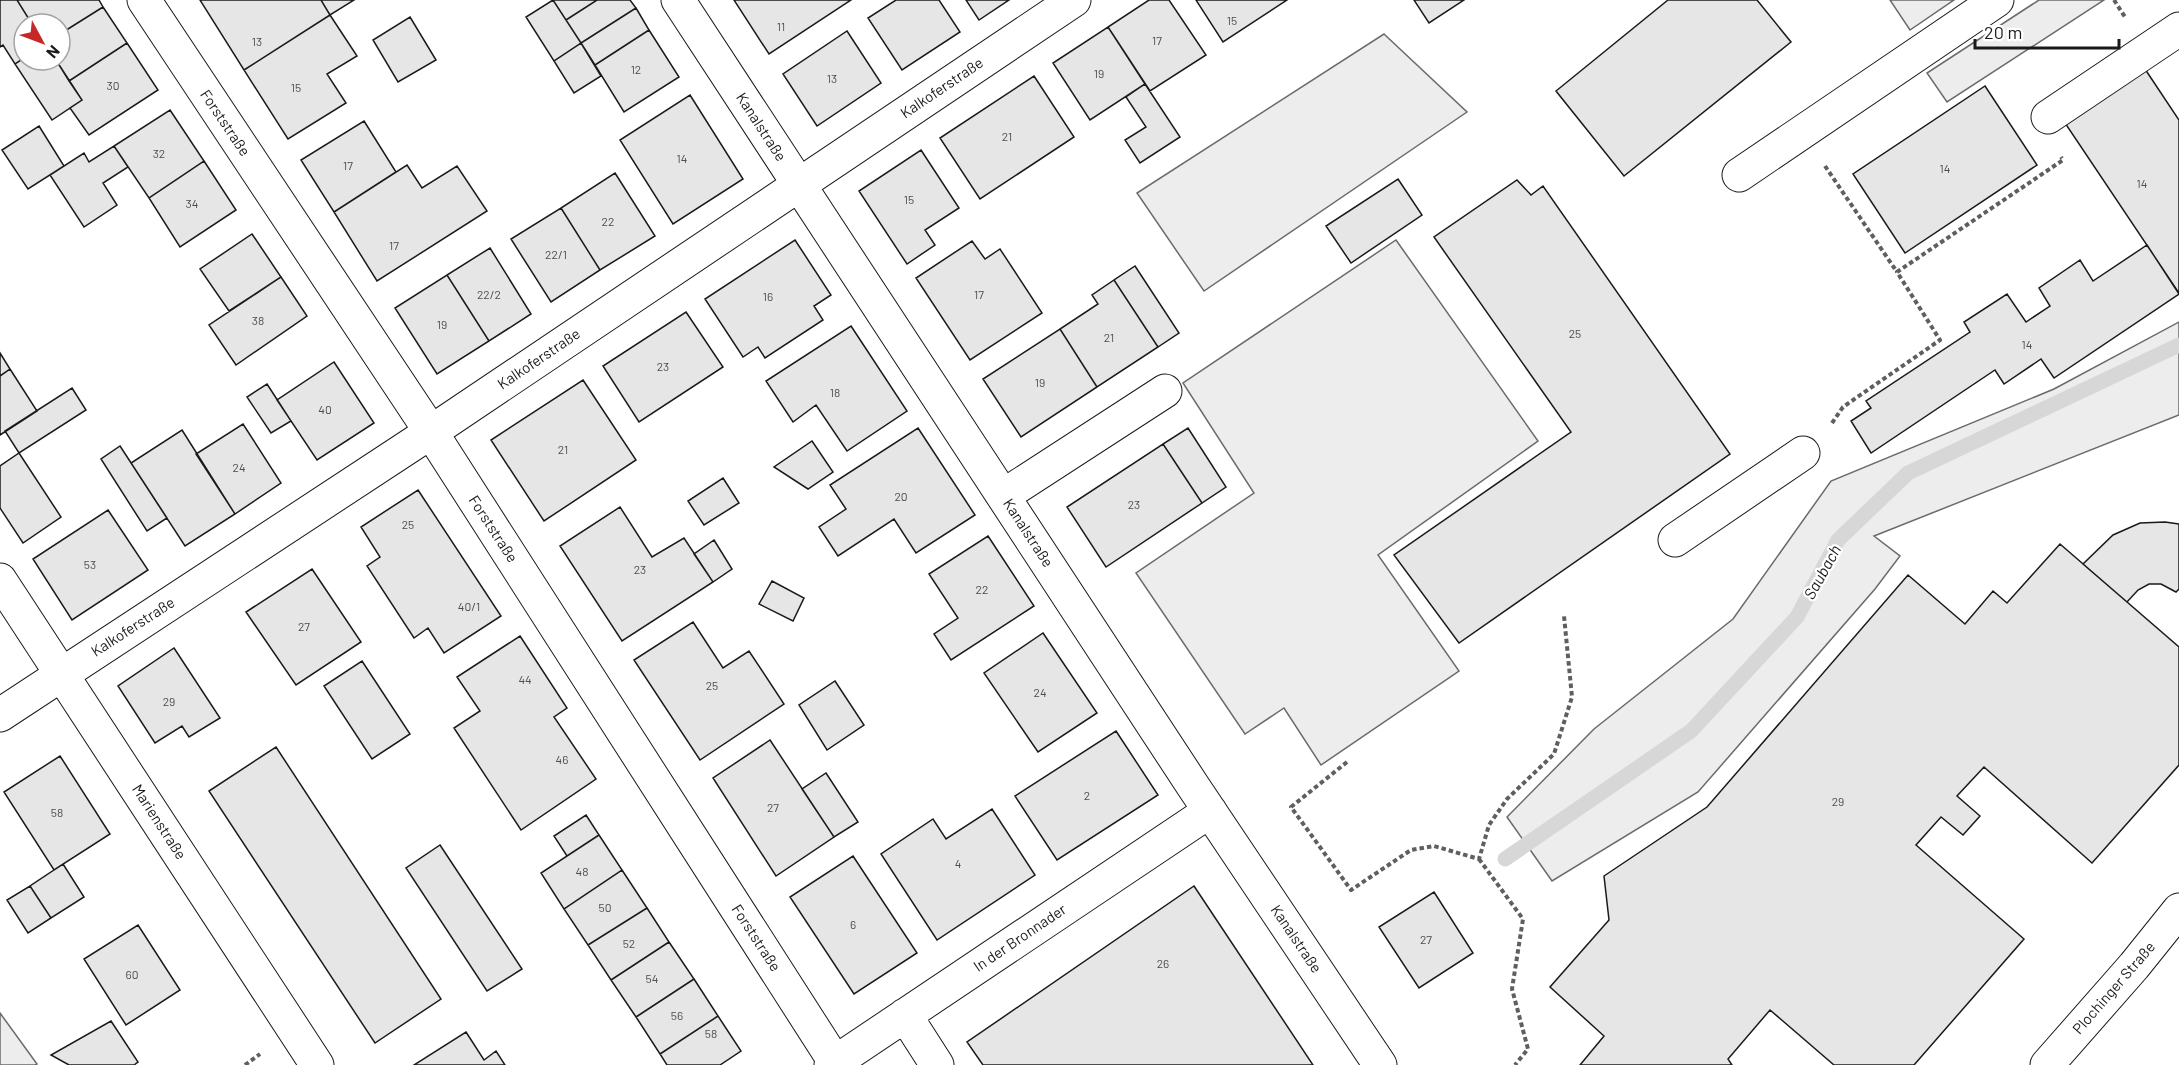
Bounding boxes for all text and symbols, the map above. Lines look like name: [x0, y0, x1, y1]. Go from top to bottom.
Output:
north arrow: [12, 12, 72, 72]
scale bar: [1975, 12, 2119, 50]
house number: 15: [1227, 13, 1237, 27]
house number: 11: [777, 19, 785, 33]
text: 20 m: [1984, 21, 2022, 43]
house number: 17: [1152, 33, 1162, 47]
house number: 13: [252, 34, 262, 48]
text: N: [43, 42, 64, 62]
street label: Kalkoferstraße: [897, 53, 986, 121]
house number: 12: [631, 62, 641, 76]
house number: 19: [1094, 66, 1104, 80]
house number: 13: [827, 71, 837, 85]
house number: 30: [107, 78, 119, 92]
house number: 15: [291, 80, 301, 94]
street label: Forststraße: [197, 86, 255, 159]
street label: Kanalstraße: [733, 89, 791, 164]
house number: 21: [1002, 129, 1012, 143]
house number: 32: [153, 146, 165, 160]
house number: 14: [677, 151, 687, 165]
house number: 17: [343, 158, 353, 172]
house number: 14: [1940, 161, 1950, 175]
house number: 14: [2137, 176, 2147, 190]
house number: 15: [904, 192, 914, 206]
house number: 34: [186, 196, 198, 210]
house number: 22: [602, 214, 614, 228]
house number: 17: [389, 238, 399, 252]
house number: 22/1: [545, 247, 567, 261]
house number: 22/2: [477, 287, 501, 301]
house number: 17: [974, 287, 984, 301]
house number: 16: [763, 289, 773, 303]
house number: 38: [252, 313, 264, 327]
house number: 19: [437, 317, 447, 331]
street label: Kalkoferstraße: [494, 324, 583, 392]
house number: 25: [1569, 326, 1581, 340]
house number: 21: [1104, 330, 1114, 344]
house number: 14: [2022, 337, 2032, 351]
house number: 23: [657, 359, 669, 373]
house number: 19: [1035, 375, 1045, 389]
house number: 18: [830, 385, 840, 399]
house number: 40: [318, 402, 332, 416]
house number: 21: [558, 442, 568, 456]
house number: 24: [232, 460, 246, 474]
house number: 20: [894, 489, 908, 503]
street label: Forststraße: [466, 492, 522, 565]
street label: Kanalstraße: [1000, 495, 1058, 570]
house number: 23: [1128, 497, 1140, 511]
house number: 25: [402, 517, 414, 531]
water label: Saubach: [1799, 541, 1844, 602]
house number: 53: [84, 557, 96, 571]
house number: 23: [634, 562, 646, 576]
house number: 22: [976, 582, 988, 596]
street label: Kalkoferstraße: [87, 593, 178, 660]
house number: 40/1: [458, 599, 480, 613]
house number: 27: [298, 619, 310, 633]
house number: 44: [518, 672, 532, 686]
house number: 25: [706, 678, 718, 692]
house number: 24: [1033, 685, 1047, 699]
house number: 29: [163, 694, 175, 708]
house number: 46: [556, 752, 568, 766]
street label: Marienstraße: [129, 781, 191, 862]
house number: 2: [1084, 788, 1090, 802]
house number: 29: [1832, 794, 1844, 808]
house number: 27: [767, 800, 779, 814]
house number: 58: [51, 805, 63, 819]
house number: 4: [955, 856, 961, 870]
house number: 48: [576, 864, 588, 878]
street label: In der Bronnader: [970, 899, 1070, 975]
house number: 50: [599, 900, 611, 914]
street label: Forststraße: [729, 901, 785, 974]
street label: Kanalstraße: [1268, 901, 1326, 976]
house number: 6: [850, 917, 856, 931]
house number: 27: [1420, 932, 1432, 946]
house number: 52: [623, 936, 635, 950]
street label: Plochinger Straße: [2068, 937, 2158, 1037]
house number: 26: [1157, 956, 1169, 970]
house number: 60: [126, 967, 138, 981]
house number: 54: [646, 971, 658, 985]
house number: 56: [671, 1008, 683, 1022]
house number: 58: [705, 1026, 717, 1040]

